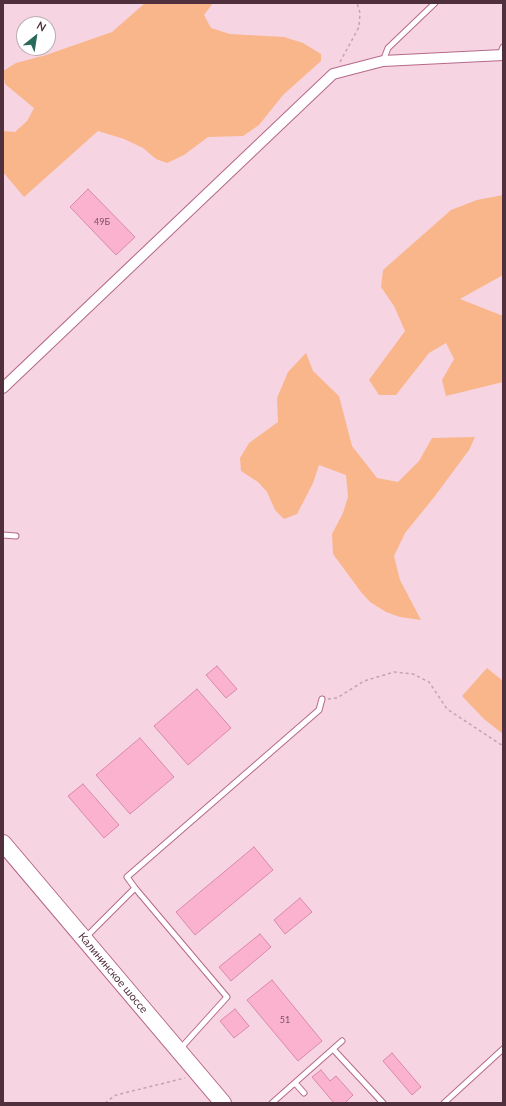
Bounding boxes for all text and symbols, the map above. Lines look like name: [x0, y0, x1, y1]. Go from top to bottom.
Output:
north arrow: [16, 16, 56, 56]
text: N: [35, 18, 49, 34]
house number: 49Б: [94, 217, 110, 227]
street label: Калининское шоссе: [75, 930, 151, 1016]
house number: 51: [280, 1015, 290, 1025]

